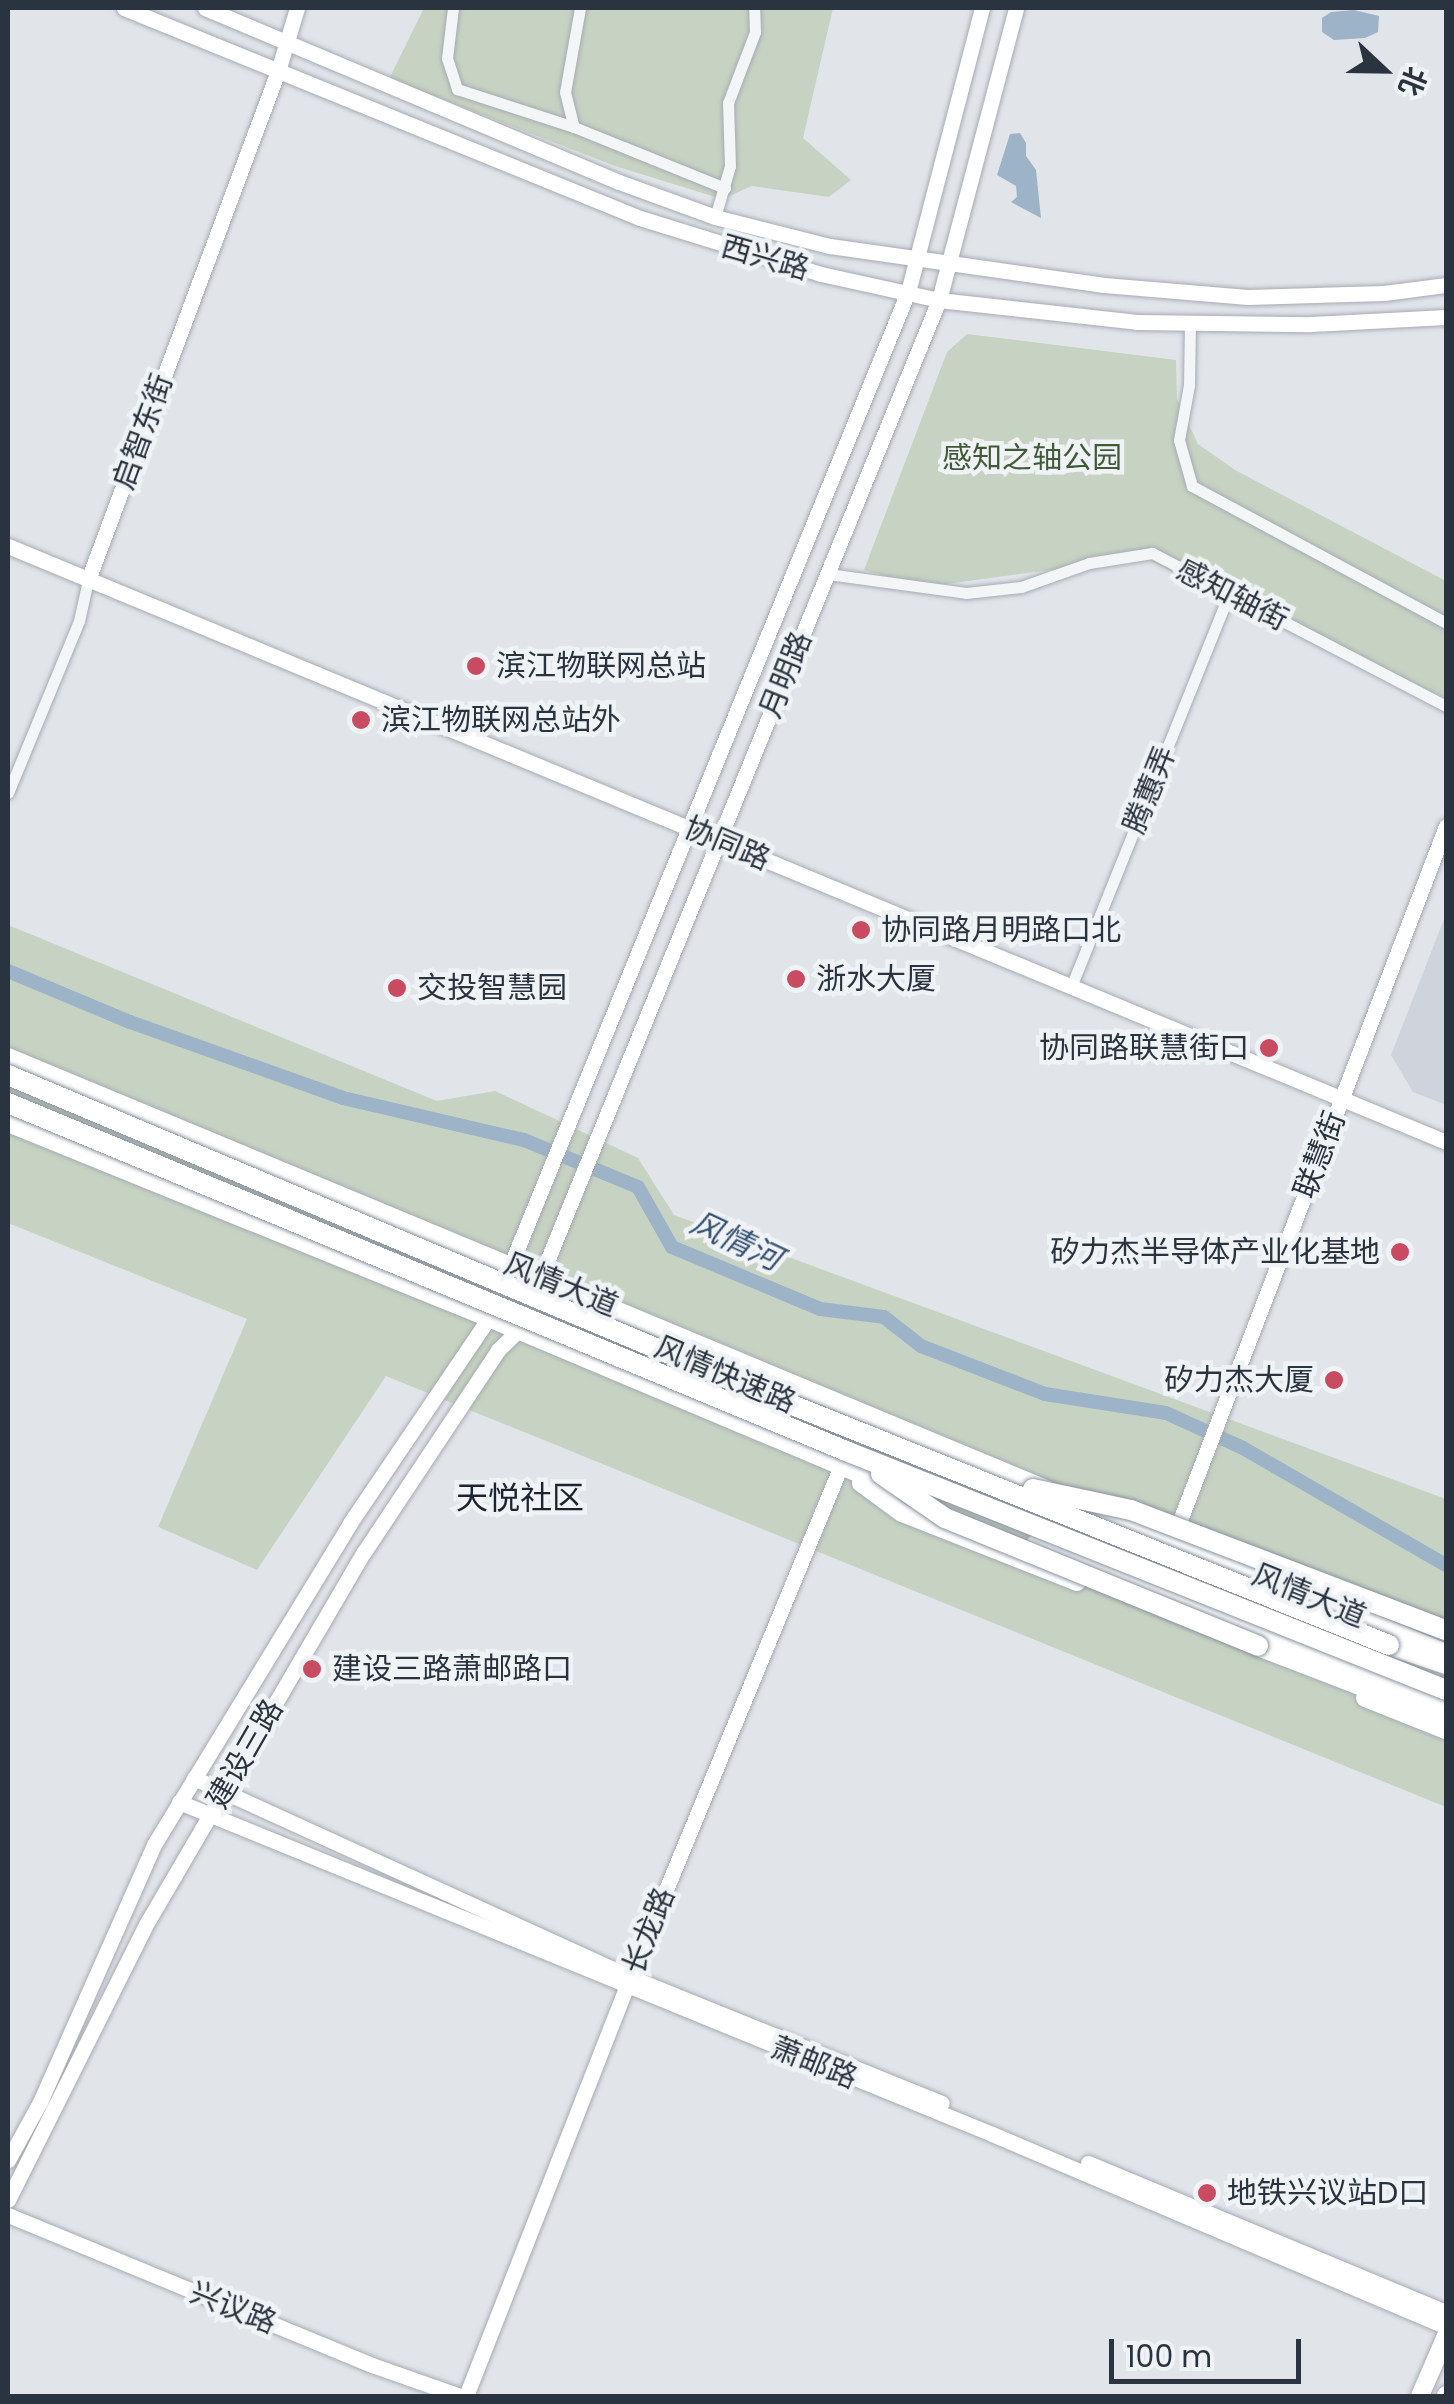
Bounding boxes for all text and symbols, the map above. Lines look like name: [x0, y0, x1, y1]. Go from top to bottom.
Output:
north arrow: [1334, 20, 1434, 120]
text: 北: [1389, 61, 1436, 102]
street label: 西兴路: [717, 228, 813, 288]
street label: 启智东街: [106, 369, 180, 495]
park label: 感知之轴公园: [942, 440, 1122, 476]
street label: 感知轴街: [1170, 552, 1294, 638]
street label: 月明路: [752, 627, 820, 723]
place label: 滨江物联网总站: [496, 648, 706, 684]
marker: 滨江物联网总站: [465, 655, 487, 677]
place label: 滨江物联网总站外: [381, 702, 621, 738]
marker: 滨江物联网总站外: [350, 709, 372, 731]
street label: 腾蕙弄: [1116, 742, 1184, 838]
street label: 协同路: [679, 810, 775, 878]
place label: 协同路月明路口北: [881, 912, 1121, 948]
marker: 协同路月明路口北: [850, 919, 872, 941]
place label: 浙水大厦: [816, 961, 936, 997]
marker: 浙水大厦: [785, 968, 807, 990]
place label: 交投智慧园: [417, 970, 567, 1006]
marker: 交投智慧园: [386, 977, 408, 999]
place label: 协同路联慧街口: [1039, 1030, 1249, 1066]
marker: 协同路联慧街口: [1258, 1037, 1280, 1059]
street label: 联慧街: [1287, 1107, 1353, 1203]
water label: 风情河: [684, 1203, 788, 1279]
place label: 矽力杰半导体产业化基地: [1050, 1234, 1380, 1270]
marker: 矽力杰半导体产业化基地: [1389, 1241, 1411, 1263]
street label: 风情大道: [499, 1246, 623, 1324]
street label: 风情快速路: [649, 1329, 801, 1421]
place label: 矽力杰大厦: [1164, 1362, 1314, 1398]
marker: 矽力杰大厦: [1323, 1369, 1345, 1391]
district label: 天悦社区: [456, 1479, 584, 1517]
street label: 风情大道: [1247, 1557, 1371, 1635]
place label: 建设三路萧邮路口: [332, 1651, 572, 1687]
marker: 建设三路萧邮路口: [301, 1658, 323, 1680]
street label: 建设三路: [199, 1693, 291, 1815]
street label: 长龙路: [615, 1883, 683, 1979]
street label: 萧邮路: [766, 2029, 862, 2097]
place label: 地铁兴议站D口: [1227, 2175, 1428, 2211]
marker: 地铁兴议站D口: [1196, 2182, 1218, 2204]
street label: 兴议路: [185, 2274, 281, 2342]
scale bar: [1114, 2319, 1306, 2381]
text: 100 m: [1126, 2335, 1212, 2378]

